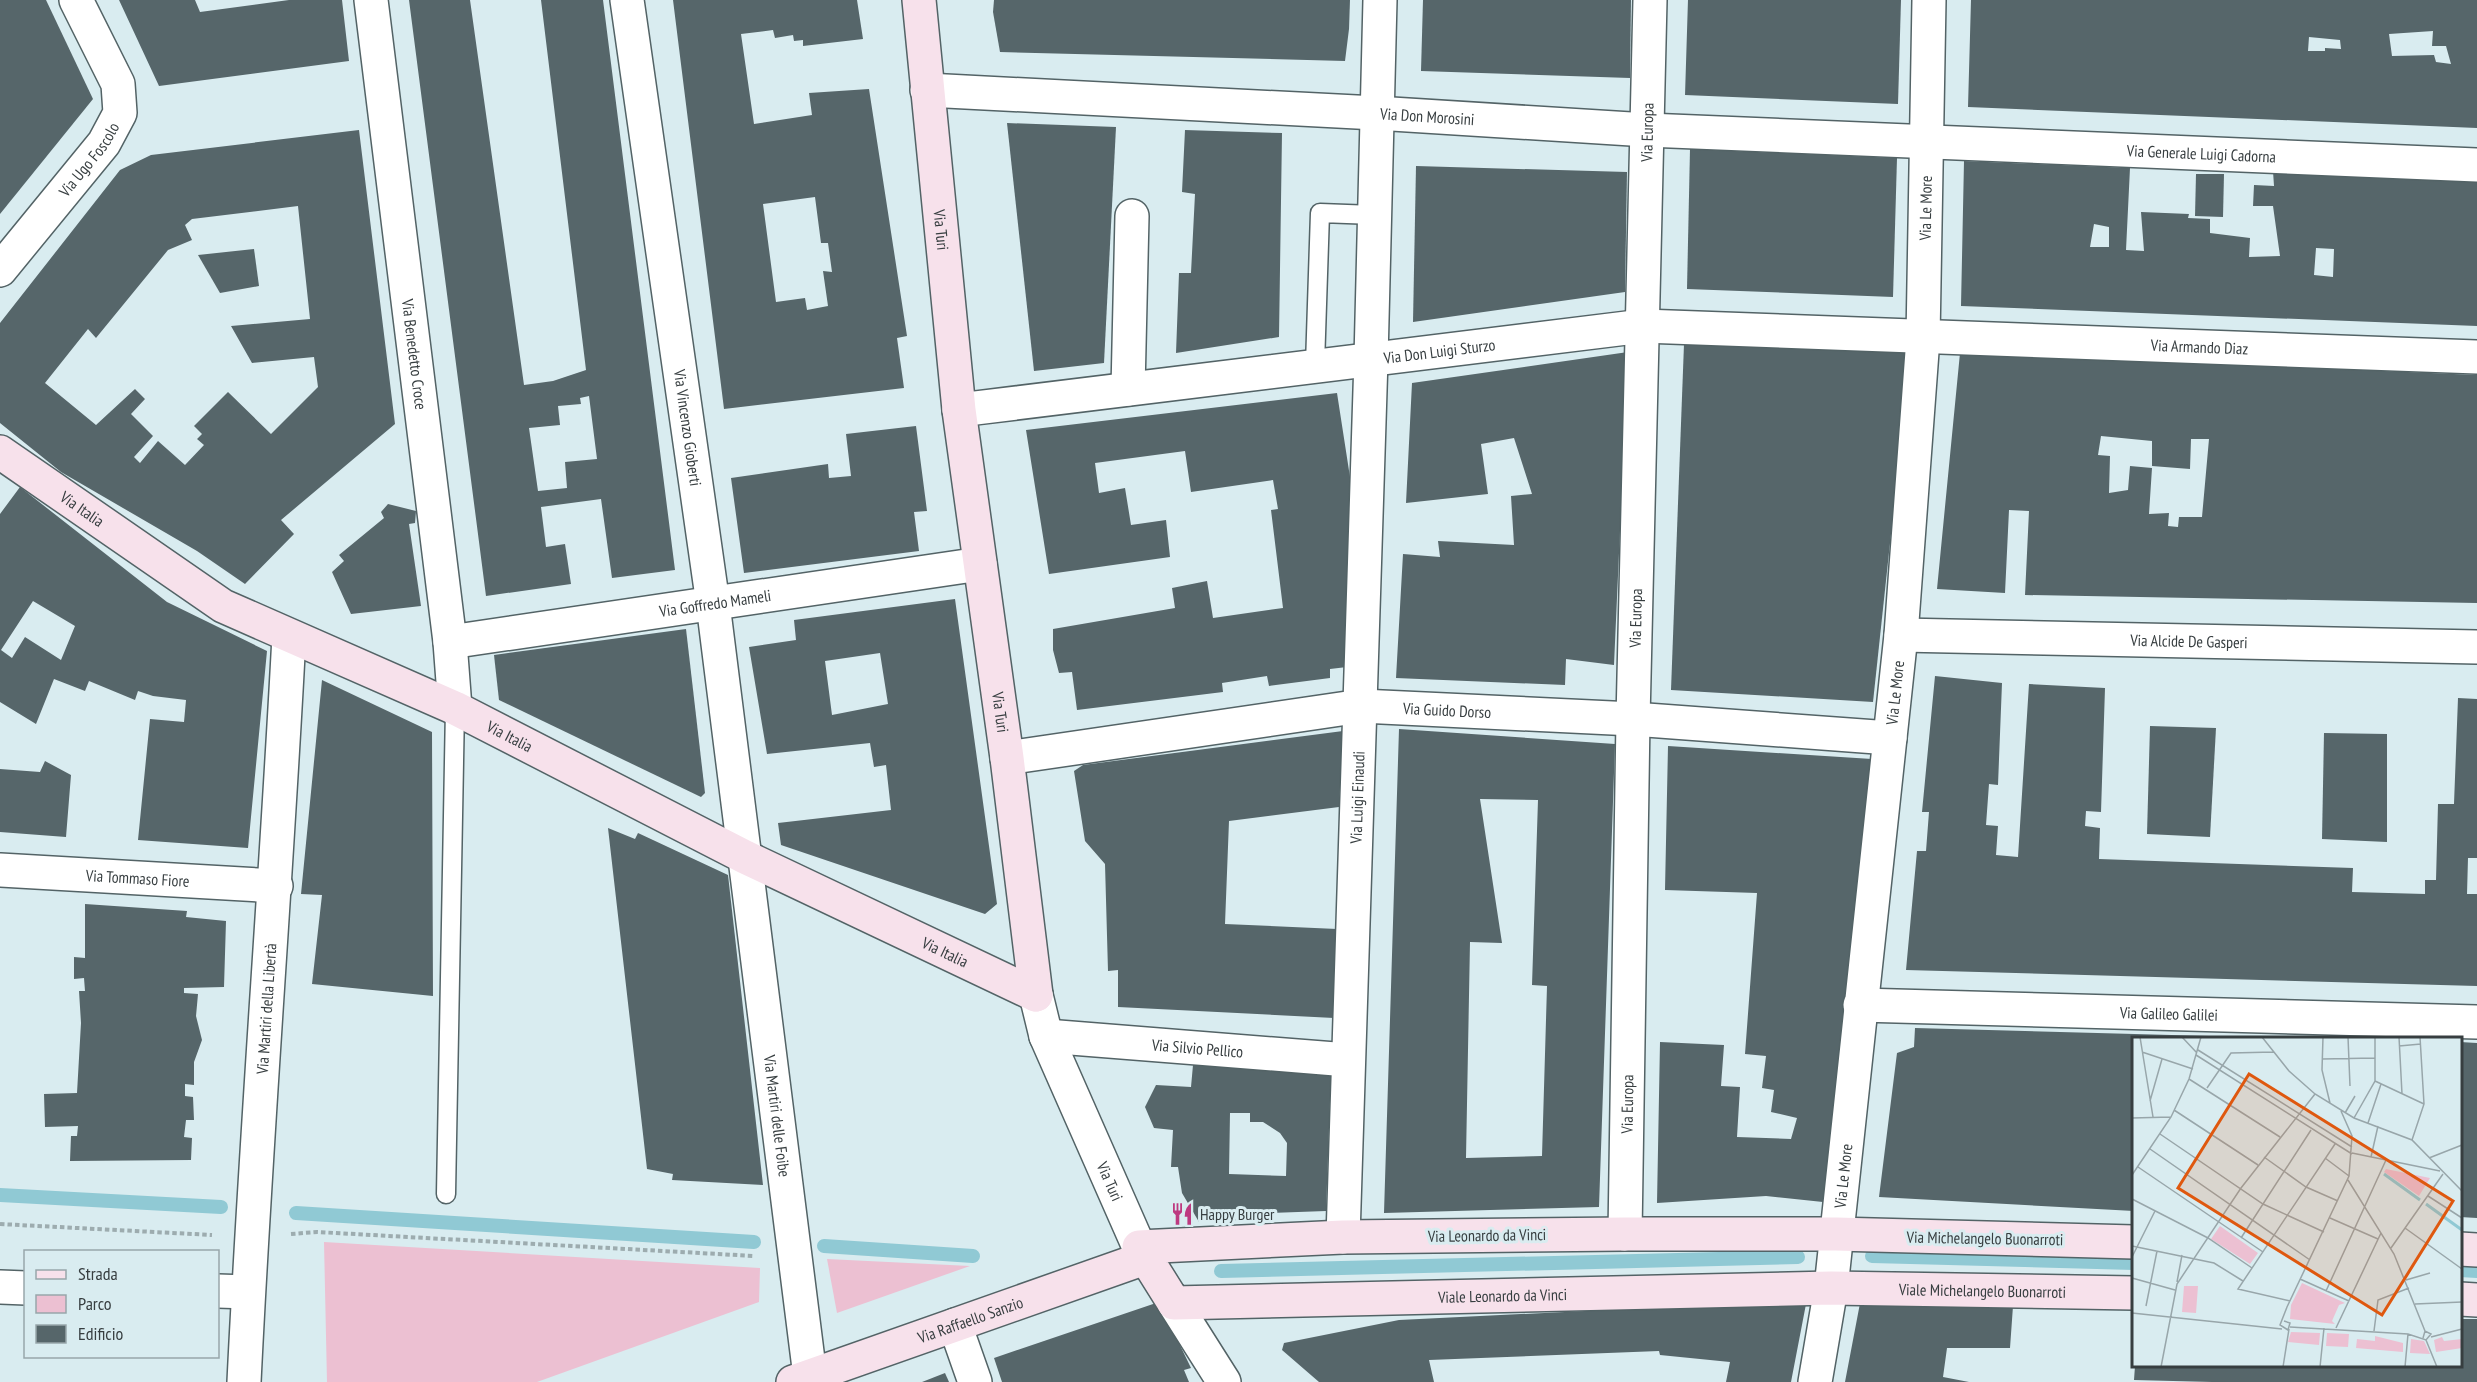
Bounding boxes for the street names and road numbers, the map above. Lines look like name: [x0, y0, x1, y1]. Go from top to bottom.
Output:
street label: Via Europa: [1636, 102, 1658, 163]
street label: Via Don Morosini: [1379, 103, 1475, 129]
street label: Via Ugo Foscolo: [54, 119, 123, 201]
street label: Via Generale Luigi Cadorna: [2125, 140, 2276, 167]
street label: Via Le More: [1915, 175, 1936, 241]
street label: Via Turi: [929, 208, 953, 251]
street label: Via Benedetto Croce: [398, 297, 431, 411]
street label: Via Don Luigi Sturzo: [1381, 334, 1496, 368]
street label: Via Armando Diaz: [2149, 335, 2249, 358]
street label: Via Vincenzo Gioberti: [670, 367, 706, 487]
street label: Via Italia: [56, 486, 108, 531]
street label: Via Goffredo Mameli: [657, 585, 772, 621]
street label: Via Europa: [1625, 588, 1646, 649]
street label: Via Alcide De Gasperi: [2129, 630, 2248, 652]
street label: Via Le More: [1881, 659, 1908, 727]
street label: Via Turi: [988, 690, 1013, 734]
street label: Via Guido Dorso: [1401, 698, 1492, 722]
street label: Via Italia: [483, 716, 536, 756]
street label: Via Luigi Einaudi: [1346, 751, 1368, 845]
street label: Via Tommaso Fiore: [84, 865, 190, 891]
street label: Via Italia: [918, 932, 972, 971]
street label: Via Martiri della Libertà: [252, 942, 280, 1076]
street label: Via Galileo Galilei: [2119, 1002, 2218, 1025]
street label: Via Silvio Pellico: [1150, 1034, 1244, 1062]
street label: Via Martiri delle Foibe: [760, 1053, 795, 1178]
street label: Via Europa: [1617, 1074, 1637, 1135]
street label: Via Le More: [1830, 1143, 1856, 1210]
street label: Via Turi: [1092, 1158, 1127, 1204]
street label: Via Leonardo da Vinci: [1427, 1224, 1546, 1246]
street label: Via Michelangelo Buonarroti: [1905, 1227, 2064, 1249]
street label: Viale Michelangelo Buonarroti: [1898, 1279, 2066, 1302]
street label: Viale Leonardo da Vinci: [1437, 1284, 1567, 1307]
street label: Via Raffaello Sanzio: [914, 1292, 1026, 1348]

